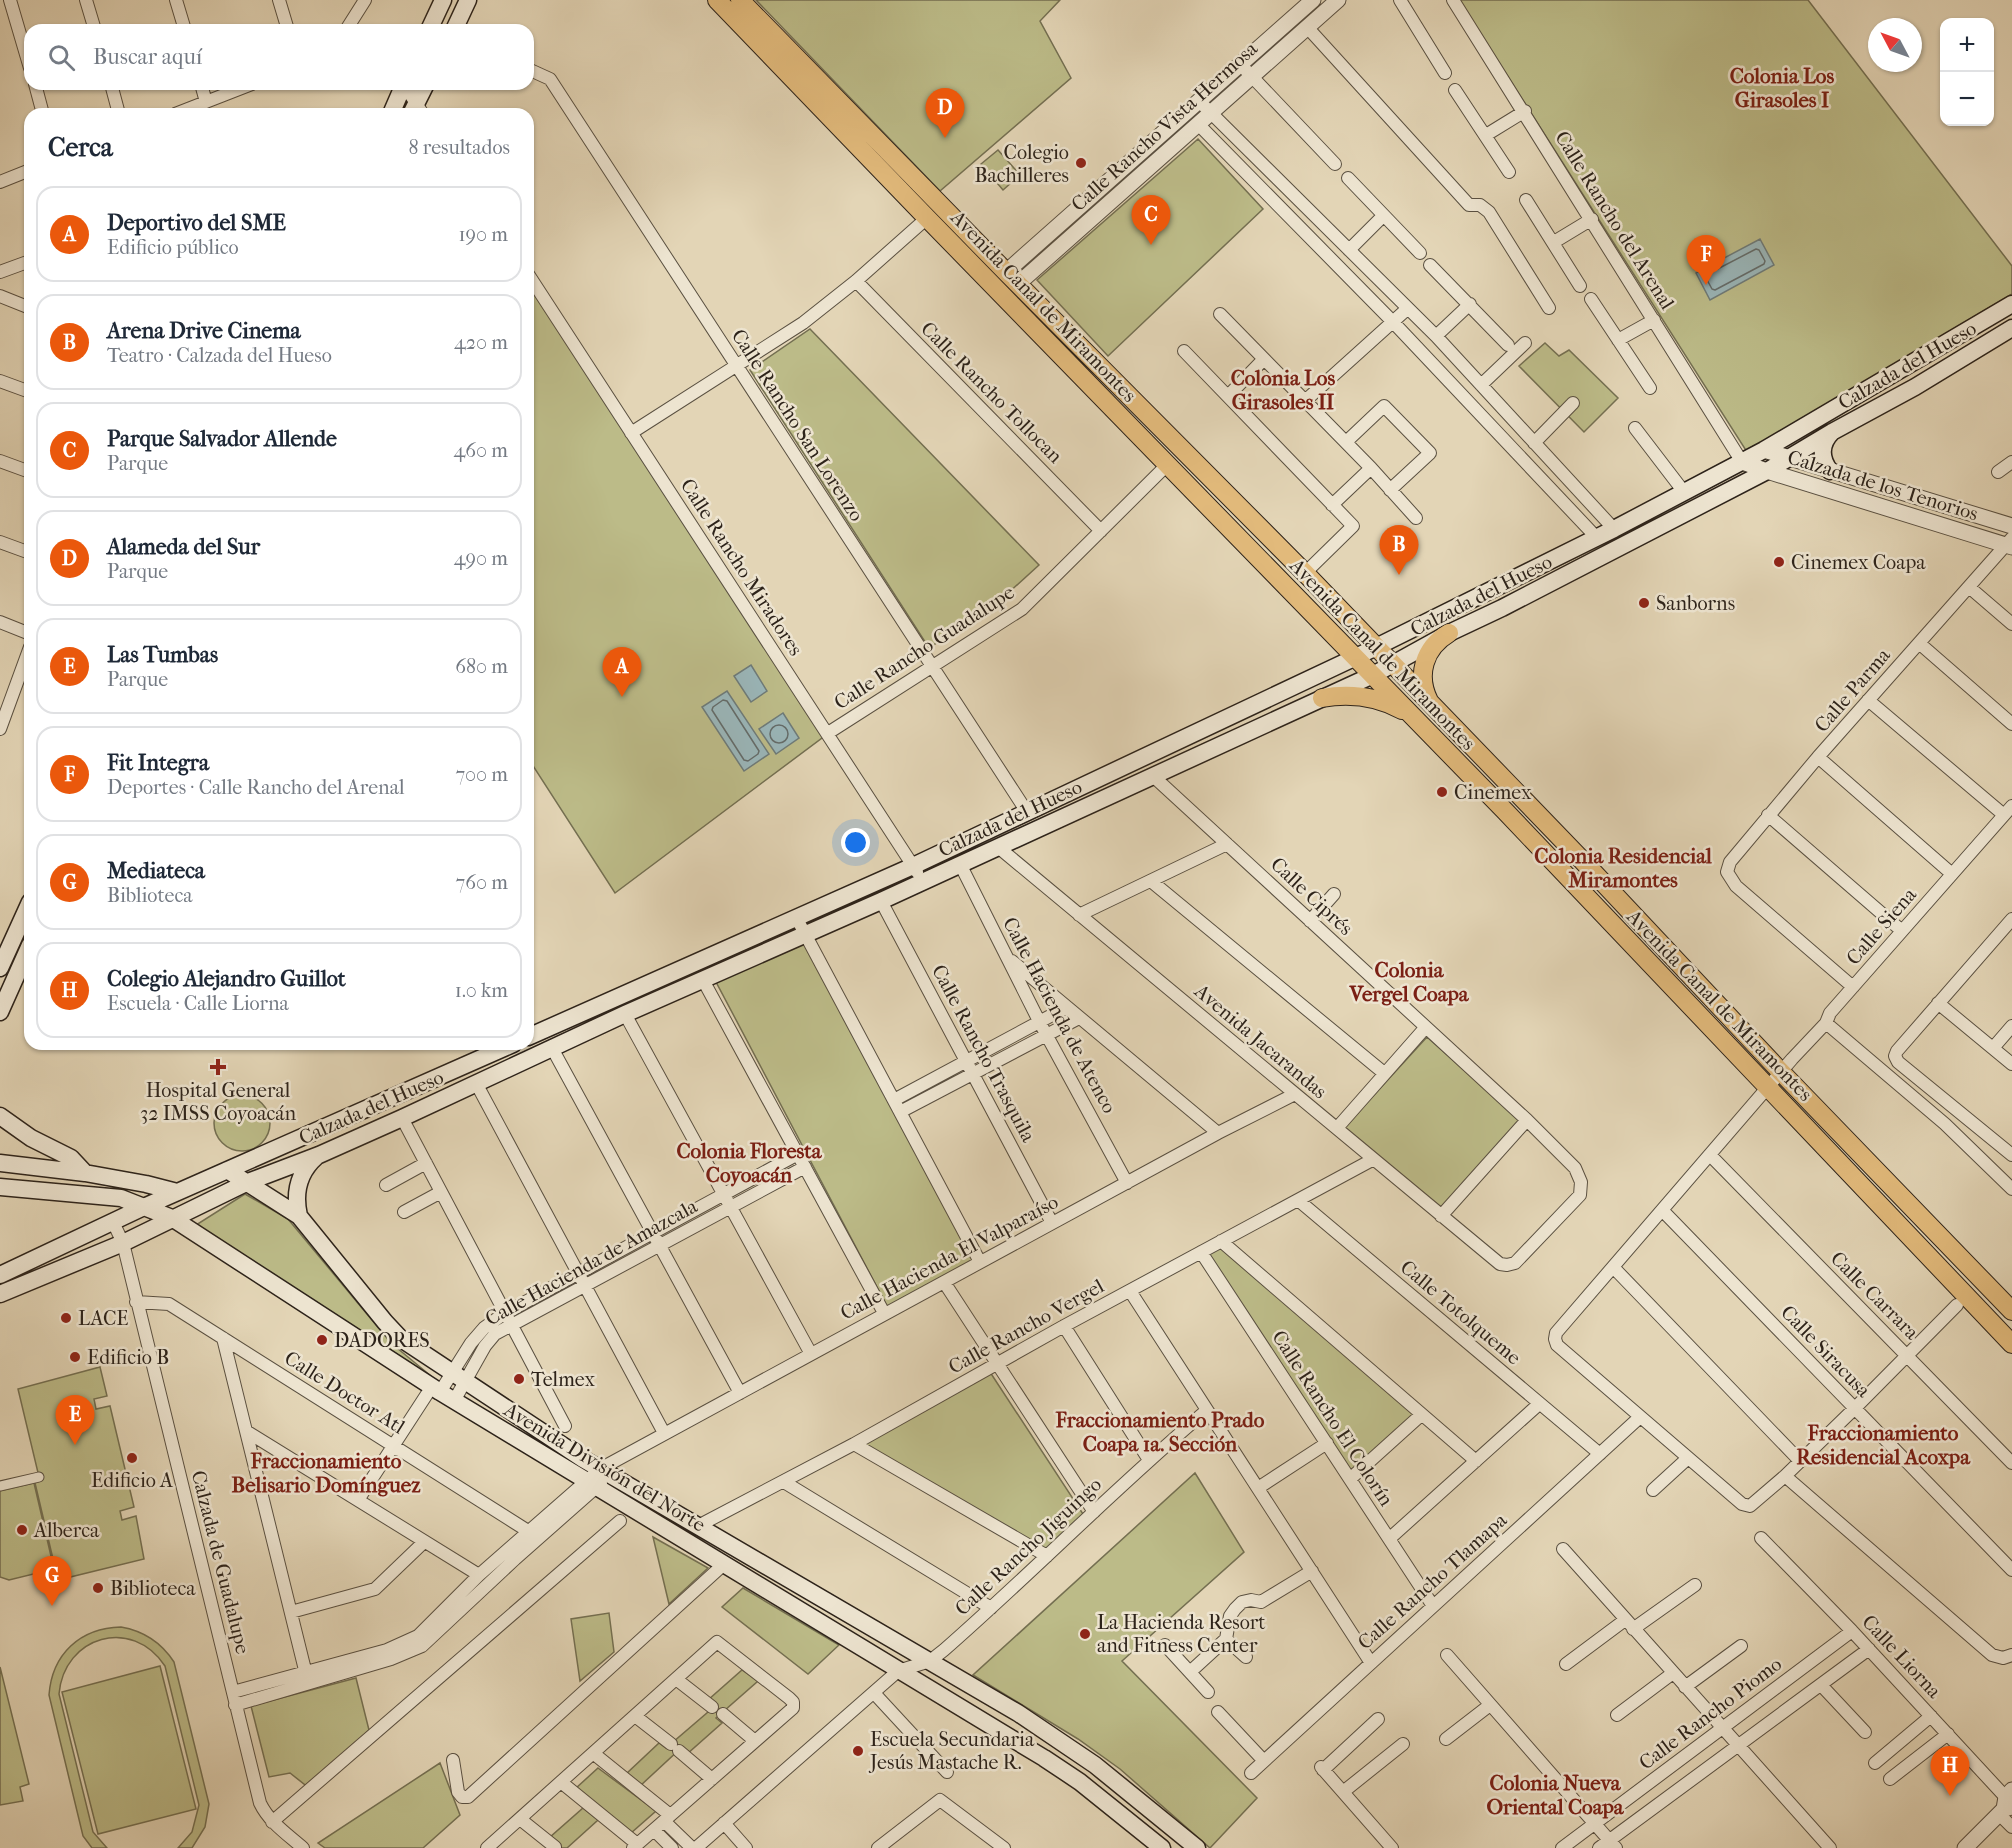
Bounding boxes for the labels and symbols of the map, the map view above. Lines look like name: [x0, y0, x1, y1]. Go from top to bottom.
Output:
north arrow: [1868, 18, 1922, 72]
street label: Calle Rancho Vista Hermosa: [1066, 36, 1262, 216]
district label: Colonia Los Girasoles I: [1730, 64, 1835, 112]
pin: D: [926, 88, 964, 138]
street label: Calle Rancho del Arenal: [1550, 127, 1679, 314]
place label: Colegio Bachilleres: [974, 141, 1069, 187]
marker: Colegio Bachilleres: [1074, 156, 1088, 170]
pin: C: [1132, 196, 1170, 245]
street label: Avenida Canal de Miramontes: [946, 205, 1141, 407]
pin: F: [1686, 236, 1726, 285]
street label: Calle Rancho Tollocan: [916, 317, 1067, 468]
street label: Calzada del Hueso: [1834, 317, 1980, 414]
street label: Calle Rancho San Lorenzo: [727, 325, 868, 526]
district label: Colonia Los Girasoles II: [1231, 366, 1336, 414]
street label: Calzada de los Tenorios: [1785, 446, 1981, 525]
street label: Calle Rancho Miradores: [676, 475, 807, 660]
pin: B: [1380, 526, 1418, 575]
street label: Calzada del Hueso: [1407, 550, 1556, 641]
place label: Cinemex Coapa: [1791, 551, 1926, 574]
street label: Avenida Canal de Miramontes: [1285, 553, 1480, 755]
marker: Cinemex Coapa: [1772, 555, 1786, 569]
street label: Calle Rancho Guadalupe: [830, 581, 1019, 714]
place label: Sanborns: [1656, 592, 1735, 615]
marker: Sanborns: [1637, 596, 1651, 610]
street label: Calle Parma: [1810, 643, 1895, 737]
pin: A: [602, 648, 642, 697]
street label: Calzada del Hueso: [935, 775, 1086, 862]
place label: Cinemex: [1454, 781, 1532, 804]
marker: Cinemex: [1435, 785, 1449, 799]
your location: [841, 828, 870, 857]
district label: Colonia Residencial Miramontes: [1534, 844, 1712, 892]
street label: Calle Ciprés: [1266, 853, 1357, 940]
street label: Calle Siena: [1842, 883, 1922, 970]
street label: Avenida Canal de Miramontes: [1622, 904, 1817, 1106]
street label: Calle Hacienda de Atenco: [998, 913, 1121, 1117]
district label: Colonia Vergel Coapa: [1348, 958, 1470, 1006]
street label: Calle Rancho Trasquila: [927, 961, 1040, 1146]
street label: Avenida Jacarandas: [1189, 979, 1331, 1103]
marker: Hospital General 32 IMSS Coyoacán: [209, 1058, 227, 1076]
street label: Calzada del Hueso: [295, 1065, 447, 1150]
place label: Hospital General 32 IMSS Coyoacán: [140, 1079, 296, 1125]
district label: Colonia Floresta Coyoacán: [676, 1139, 823, 1187]
street label: Calle Hacienda El Valparaíso: [836, 1190, 1062, 1325]
street label: Calle Hacienda de Amazcala: [481, 1194, 702, 1330]
street label: Calle Carrara: [1826, 1247, 1924, 1345]
street label: Calle Totolqueme: [1396, 1255, 1526, 1369]
street label: Calle Rancho Vergel: [945, 1274, 1108, 1379]
street label: Calle Siracusa: [1776, 1301, 1876, 1402]
place label: LACE: [78, 1307, 129, 1330]
marker: LACE: [59, 1311, 73, 1325]
street label: Calle Rancho El Colorín: [1267, 1326, 1398, 1511]
place label: DADORES: [334, 1329, 430, 1352]
marker: DADORES: [315, 1333, 329, 1347]
place label: Edificio B: [87, 1346, 169, 1369]
street label: Calle Doctor Atl: [280, 1346, 409, 1439]
marker: Edificio B: [68, 1350, 82, 1364]
place label: Telmex: [531, 1368, 595, 1391]
marker: Telmex: [512, 1372, 526, 1386]
pin: E: [56, 1396, 94, 1445]
street label: Avenida División del Norte: [499, 1398, 710, 1537]
district label: Fraccionamiento Prado Coapa 1a. Sección: [1055, 1408, 1265, 1456]
district label: Fraccionamiento Residencial Acoxpa: [1796, 1421, 1971, 1469]
district label: Fraccionamiento Belisario Domínguez: [231, 1449, 421, 1497]
marker: Edificio A: [125, 1451, 139, 1465]
street label: Calzada de Guadalupe: [187, 1468, 254, 1656]
place label: Edificio A: [91, 1469, 174, 1492]
street label: Calle Rancho Jiguingo: [950, 1473, 1106, 1620]
street label: Calle Rancho Tlamapa: [1353, 1508, 1512, 1654]
place label: Alberca: [33, 1519, 100, 1542]
marker: Alberca: [15, 1523, 29, 1537]
pin: G: [32, 1556, 72, 1606]
place label: Biblioteca: [110, 1577, 196, 1600]
marker: Biblioteca: [91, 1581, 105, 1595]
street label: Calle Liorna: [1857, 1610, 1946, 1703]
place label: La Hacienda Resort and Fitness Center: [1097, 1611, 1265, 1657]
marker: La Hacienda Resort and Fitness Center: [1078, 1627, 1092, 1641]
street label: Calle Rancho Piomo: [1635, 1652, 1786, 1774]
place label: Escuela Secundaria Jesús Mastache R.: [868, 1728, 1035, 1774]
marker: Escuela Secundaria Jesús Mastache R.: [851, 1744, 865, 1758]
pin: H: [1930, 1746, 1970, 1796]
district label: Colonia Nueva Oriental Coapa: [1486, 1771, 1625, 1819]

